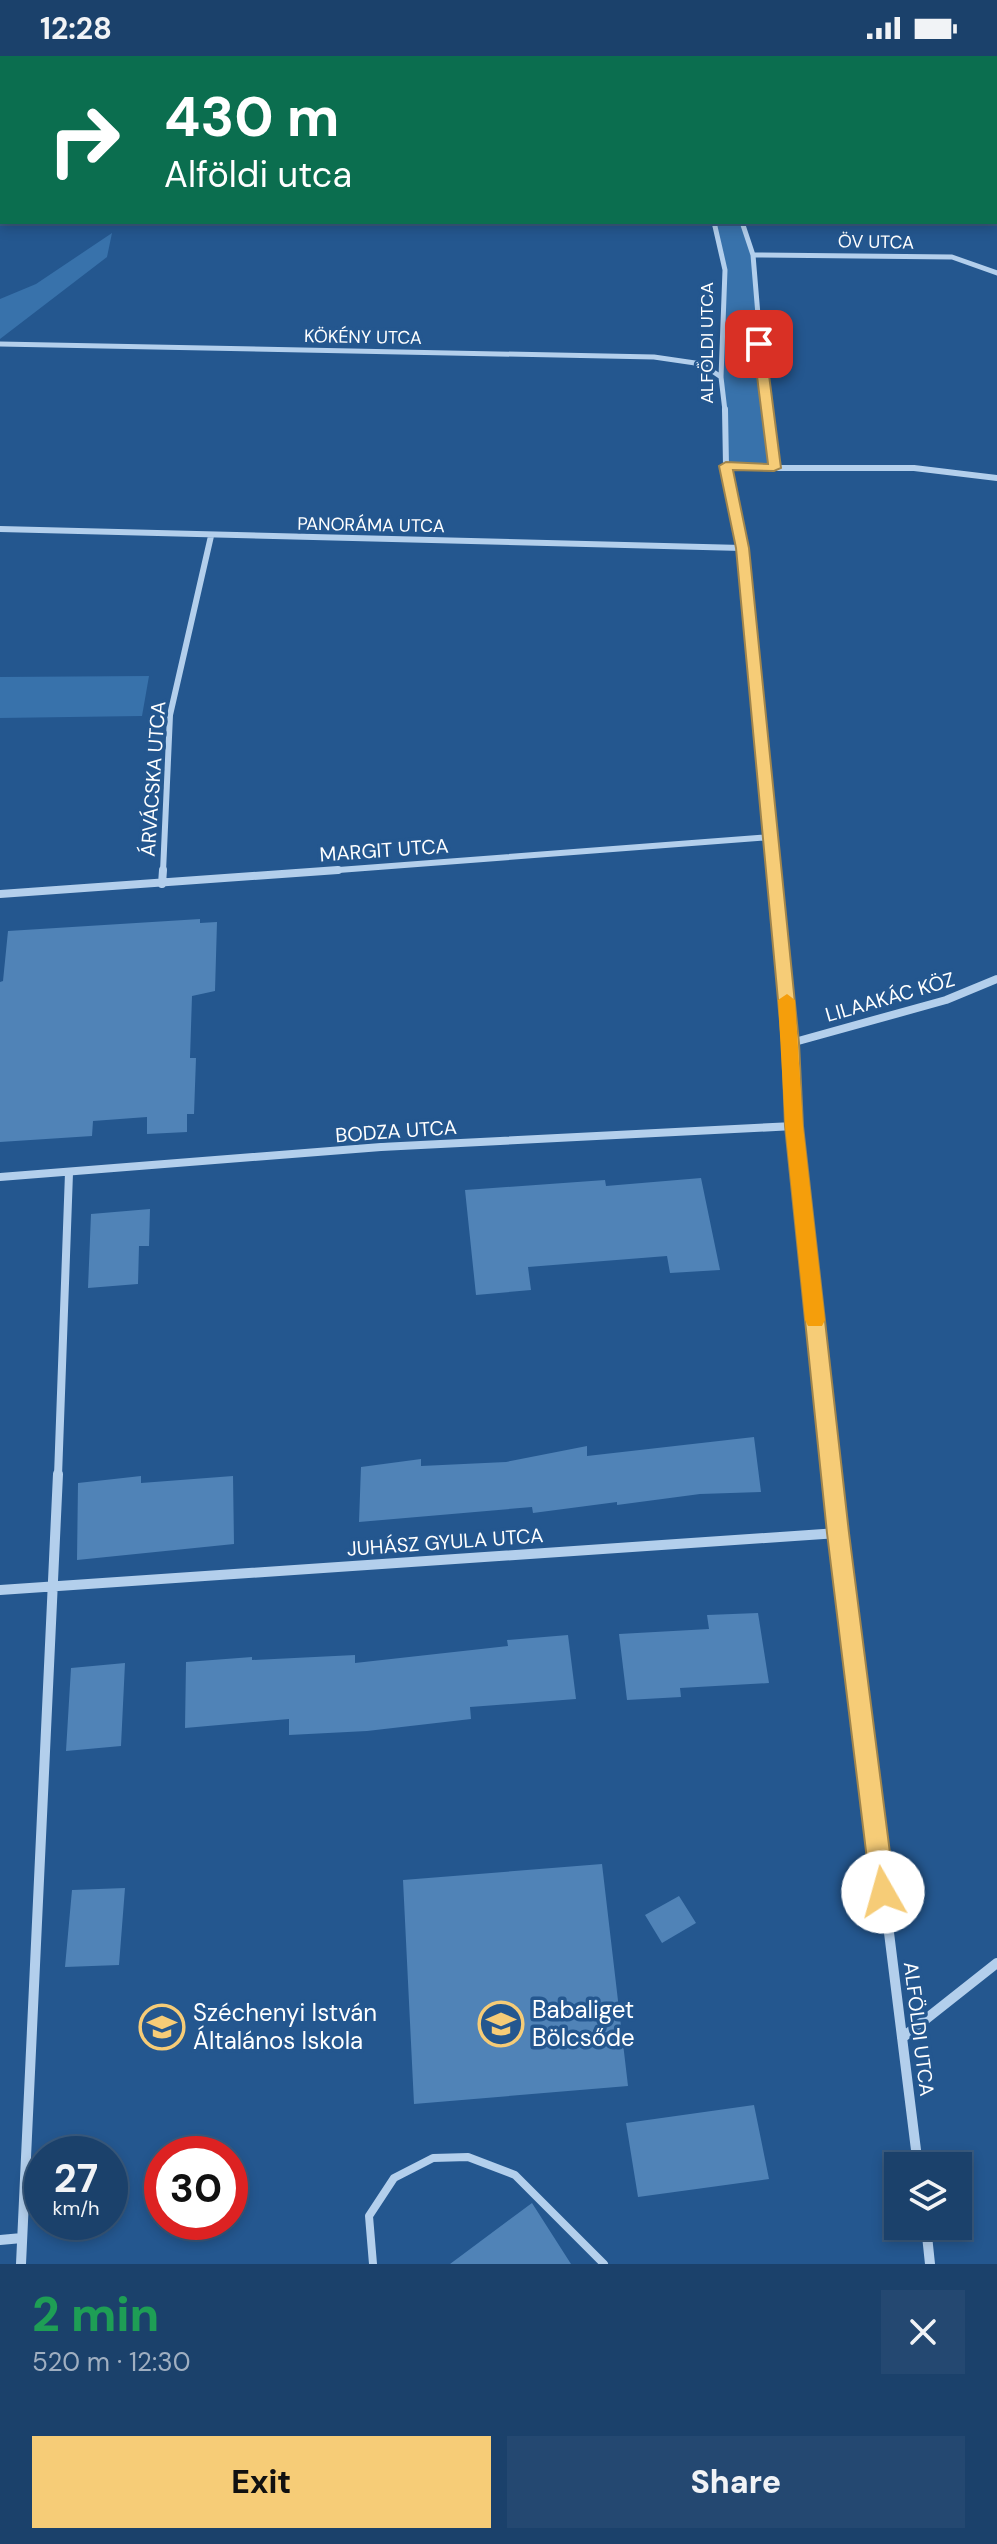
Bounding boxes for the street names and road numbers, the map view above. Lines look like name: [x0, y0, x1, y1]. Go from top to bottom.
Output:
street label: ÖV UTCA: [838, 229, 914, 255]
street label: ALFÖLDI UTCA: [695, 282, 719, 404]
street label: KÖKÉNY UTCA: [304, 324, 422, 350]
street label: PANORÁMA UTCA: [297, 512, 445, 538]
street label: ÁRVÁCSKA UTCA: [135, 700, 171, 858]
street label: MARGIT UTCA: [319, 833, 449, 867]
street label: LILAAKÁC KÖZ: [822, 966, 958, 1028]
street label: BODZA UTCA: [334, 1114, 458, 1148]
street label: JUHÁSZ GYULA UTCA: [346, 1522, 544, 1562]
street label: ALFÖLDI UTCA: [898, 1960, 940, 2098]

